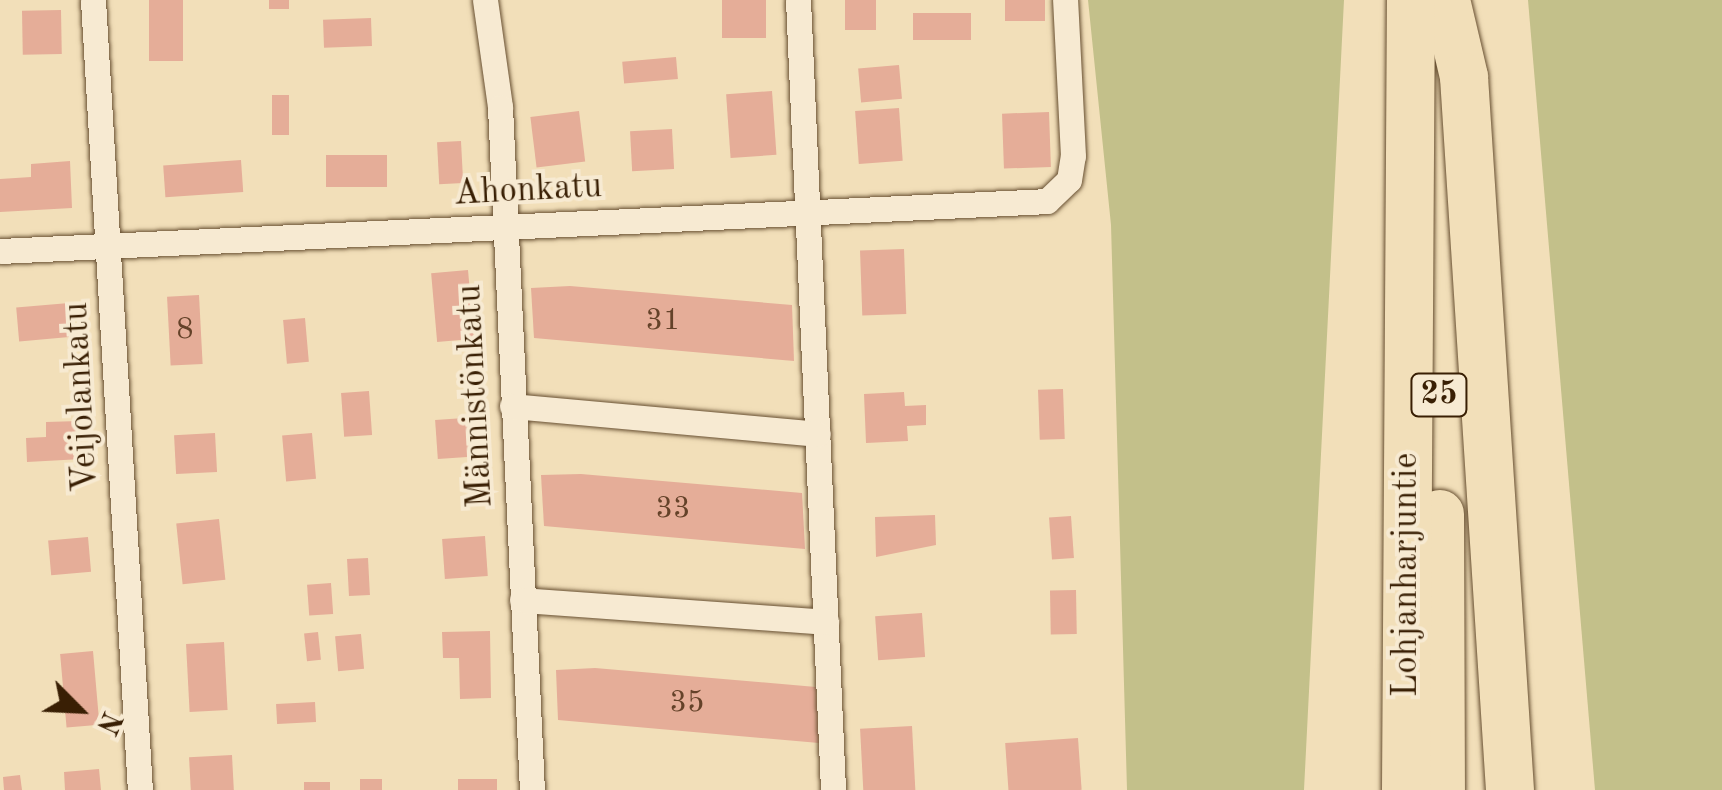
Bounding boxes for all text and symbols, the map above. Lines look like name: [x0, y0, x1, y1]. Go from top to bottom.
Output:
street label: Ahonkatu: [453, 166, 603, 216]
street label: Männistönkatu: [449, 283, 503, 509]
street label: Veijolankatu: [56, 301, 108, 493]
house number: 31: [646, 303, 680, 339]
house number: 8: [176, 312, 194, 348]
road number: 25: [1409, 368, 1469, 422]
street label: Lohjanharjuntie: [1386, 453, 1428, 697]
house number: 33: [656, 491, 690, 527]
north arrow: [30, 660, 130, 760]
house number: 35: [670, 685, 704, 721]
text: N: [90, 707, 125, 738]

